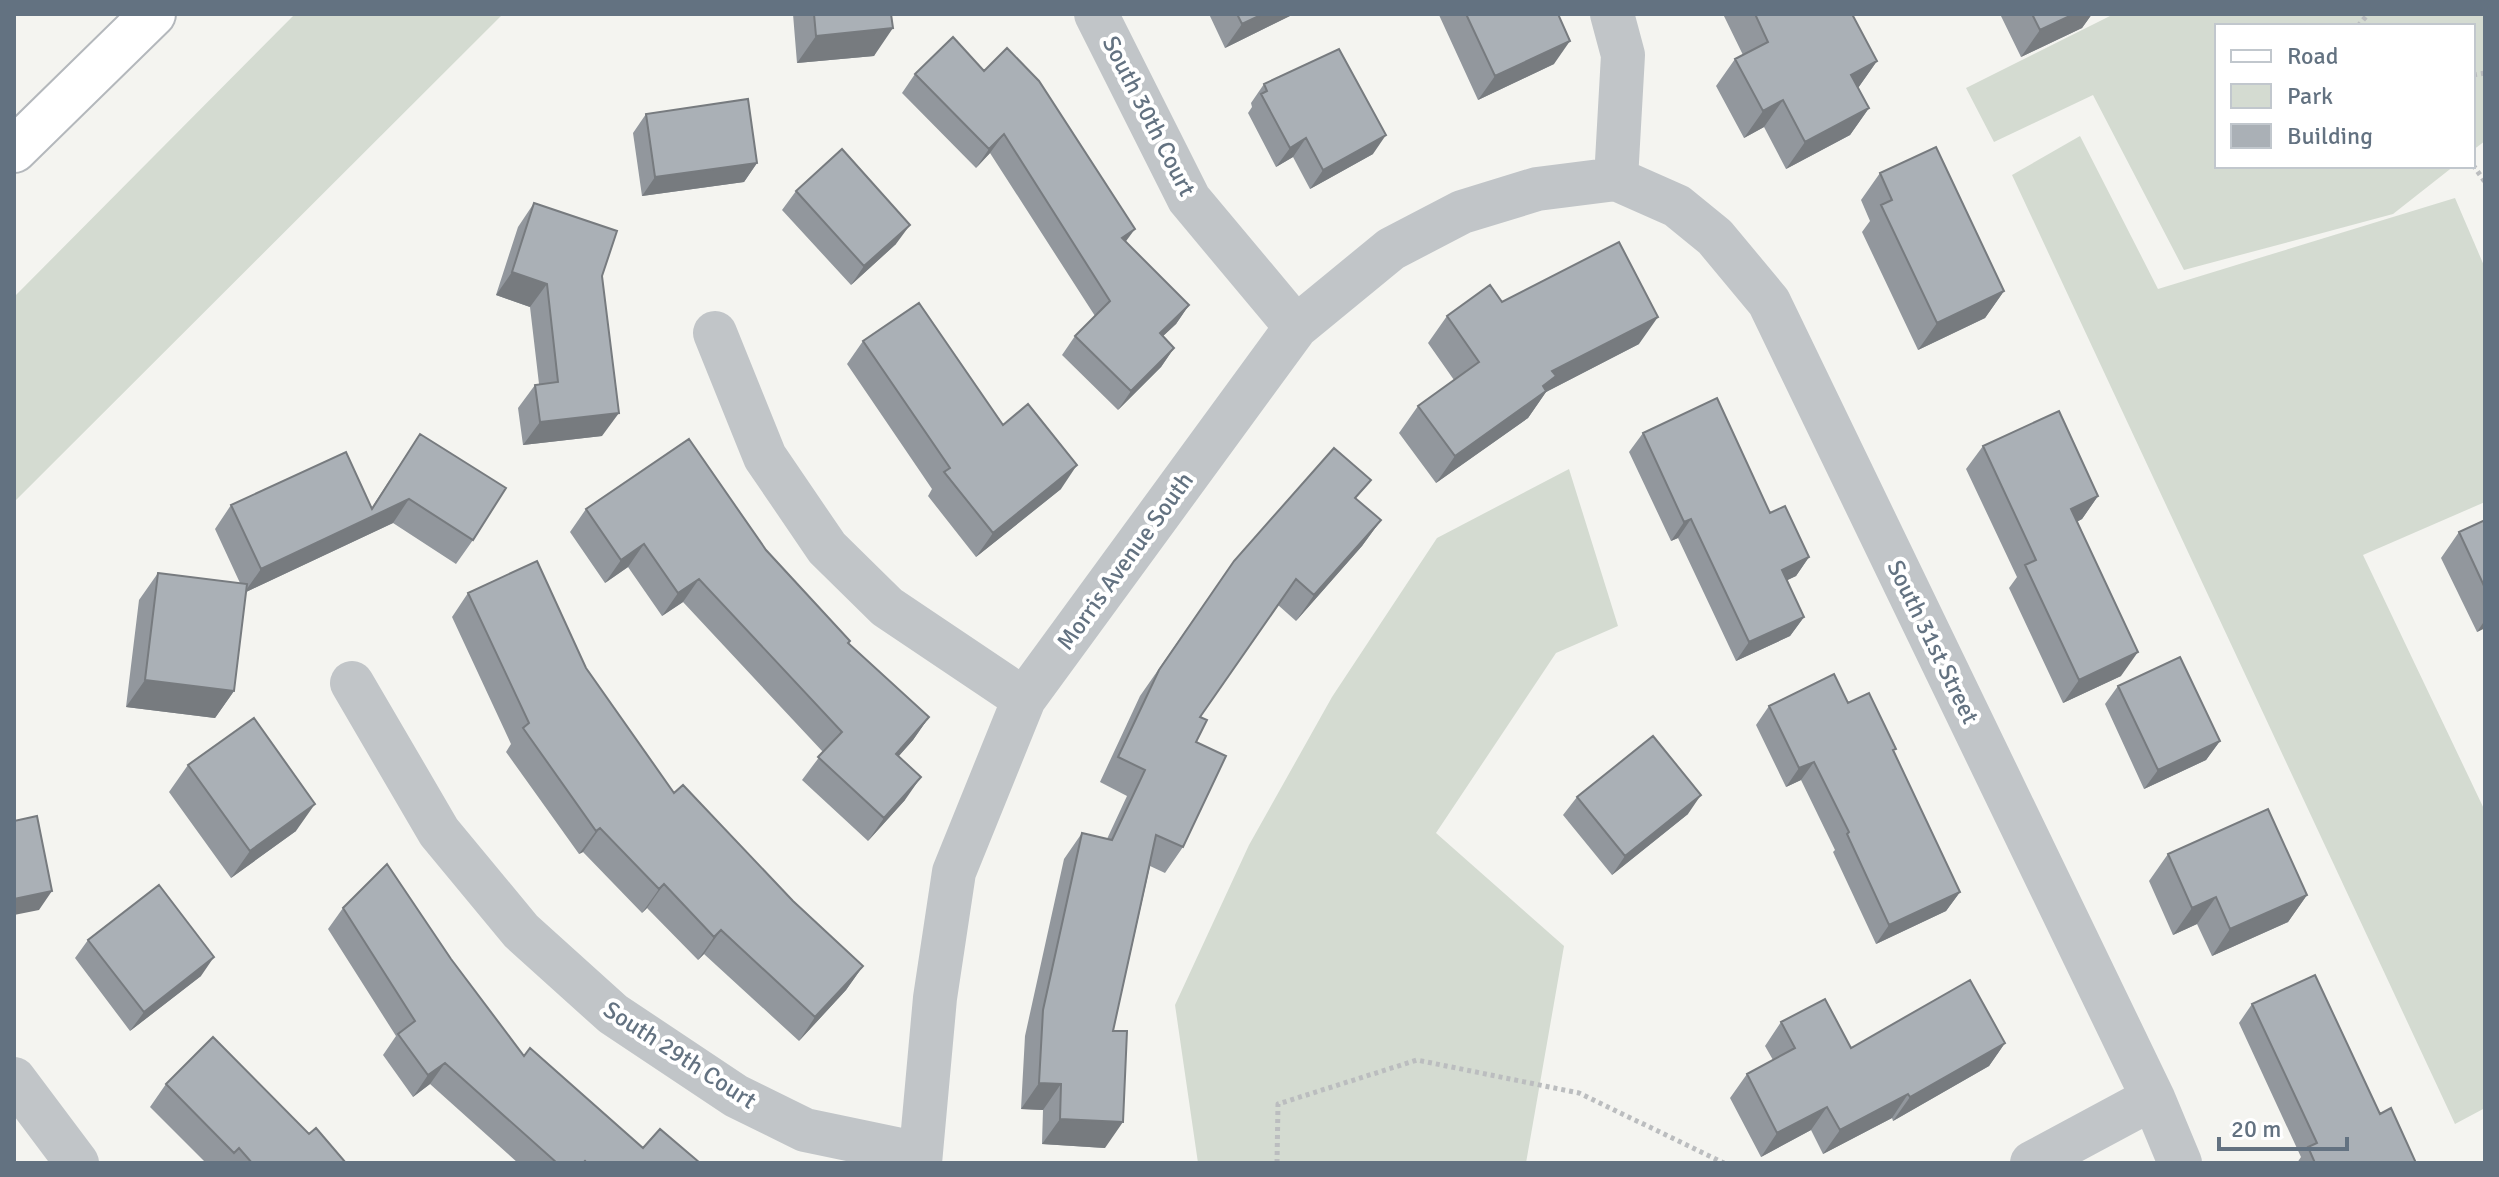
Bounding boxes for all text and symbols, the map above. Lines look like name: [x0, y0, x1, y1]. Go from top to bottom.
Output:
legend: [2215, 24, 2475, 168]
street label: South 30th Court: [1096, 31, 1202, 201]
text: Road: [2287, 41, 2338, 71]
text: Park: [2287, 81, 2333, 111]
text: Building: [2287, 121, 2373, 151]
street label: Morris Avenue South: [1050, 466, 1200, 656]
street label: South 31st Street: [1880, 555, 1986, 729]
street label: South 29th Court: [598, 994, 762, 1116]
scale bar: [2219, 1101, 2347, 1151]
text: 20 m: [2231, 1114, 2281, 1144]

